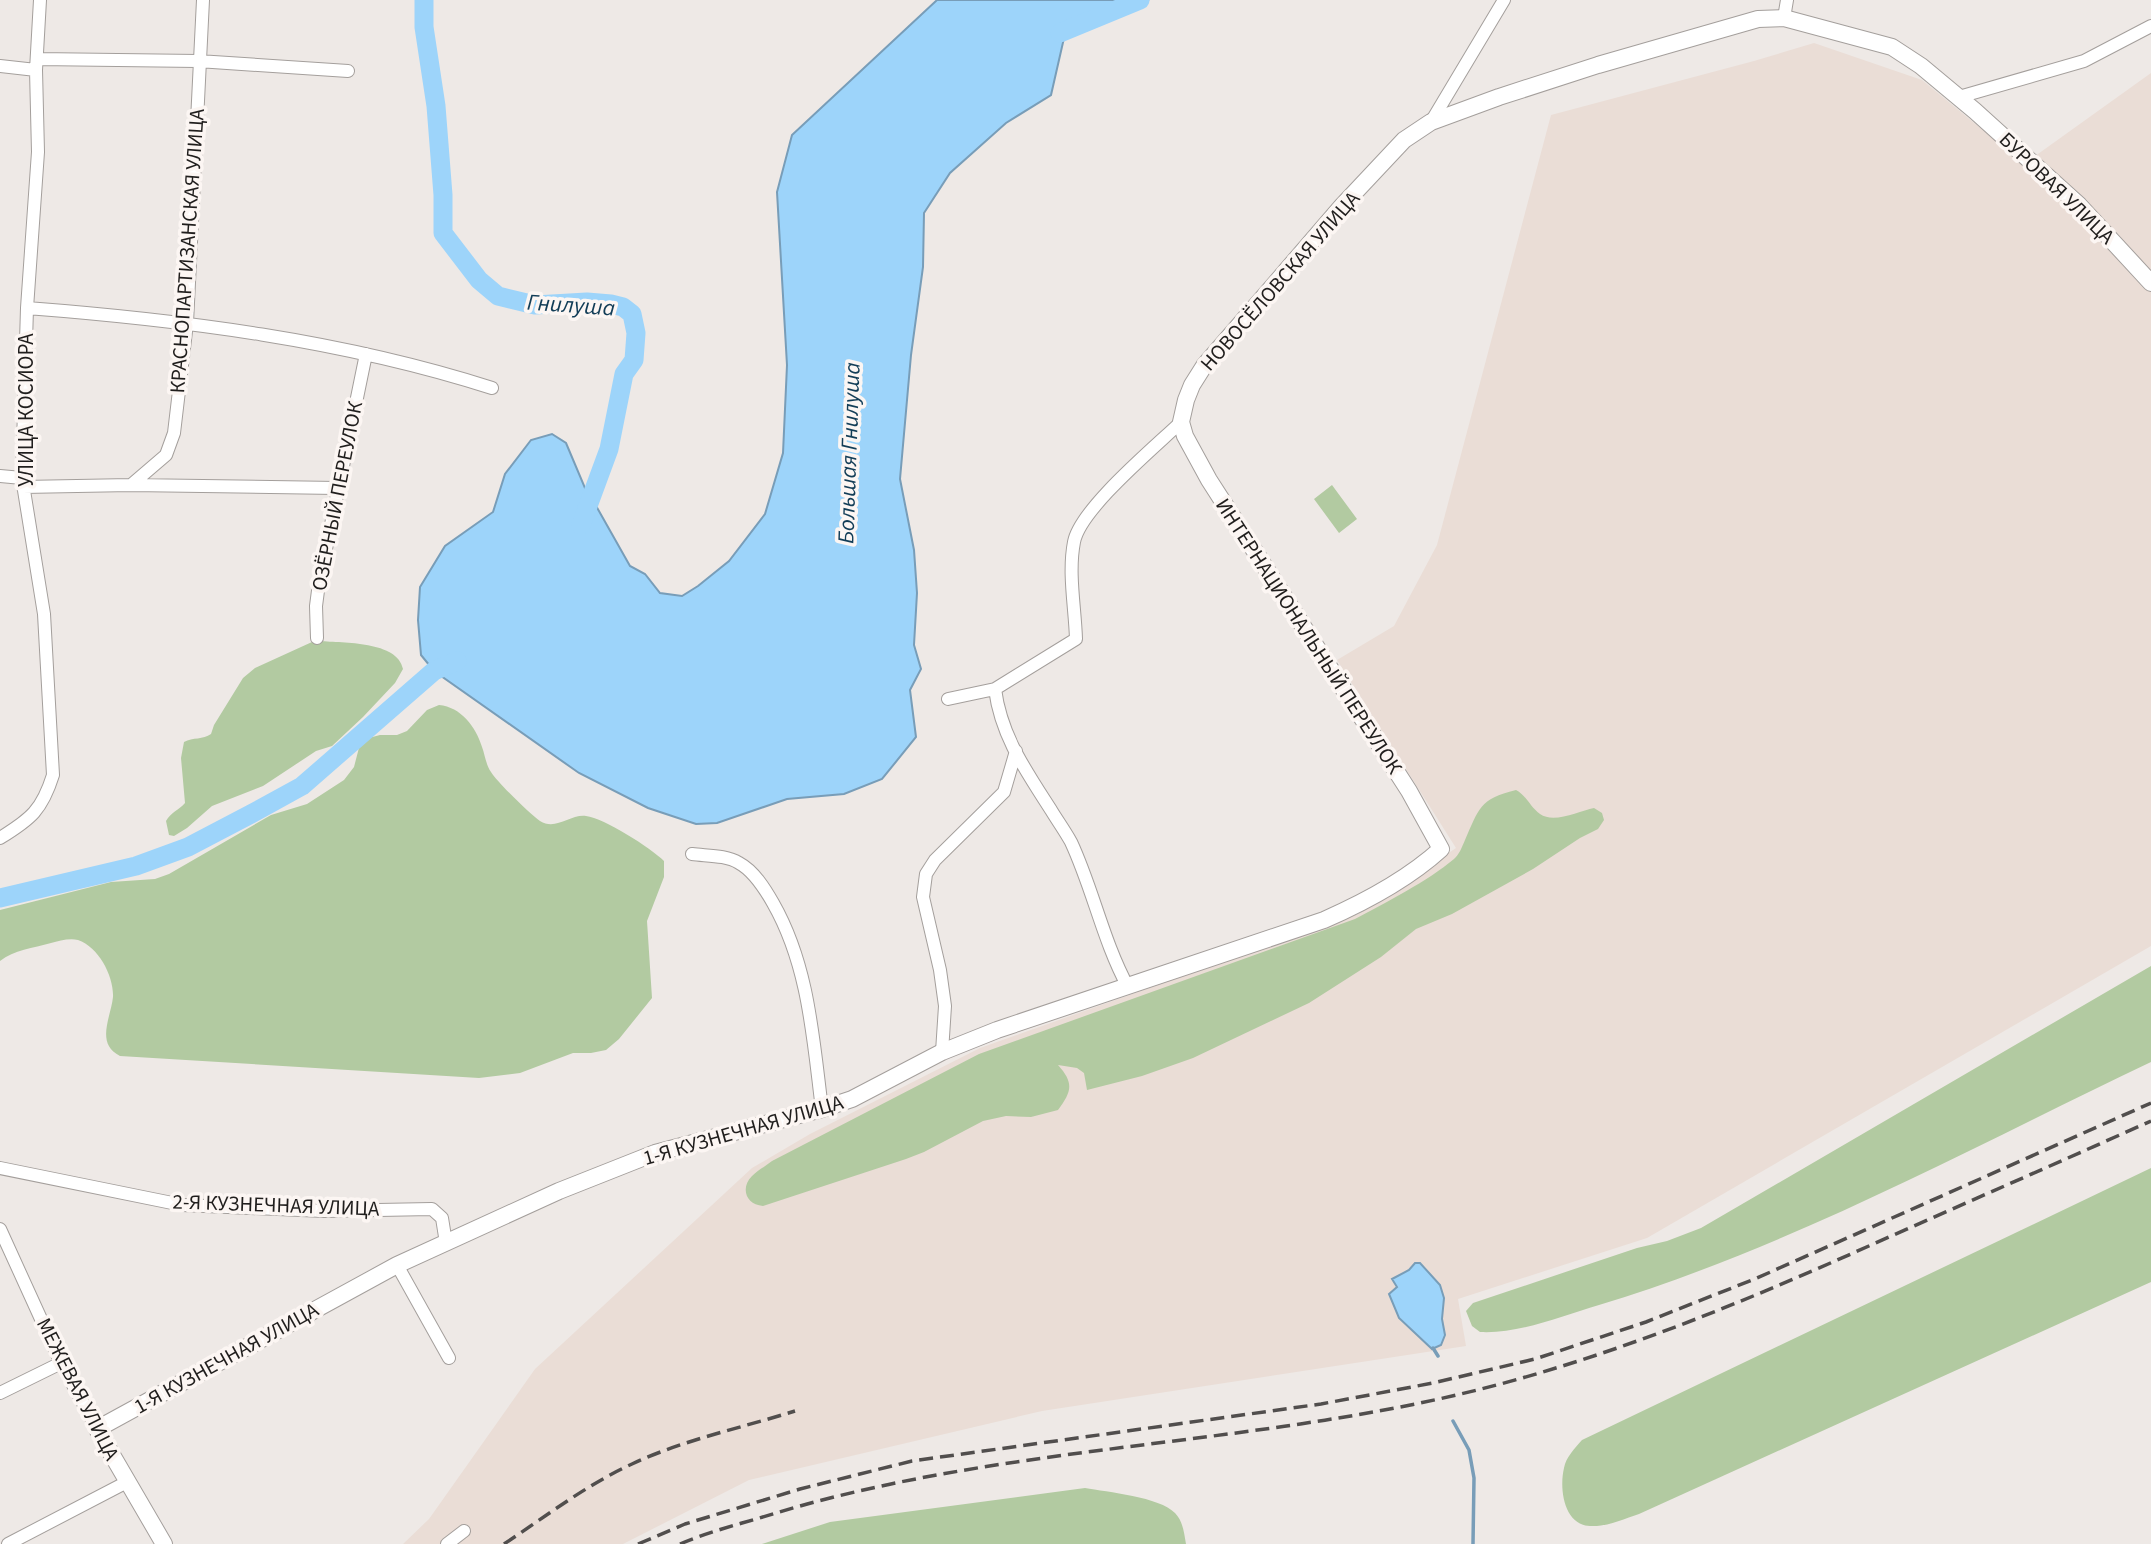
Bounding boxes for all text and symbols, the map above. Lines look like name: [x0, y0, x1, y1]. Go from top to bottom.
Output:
street label: КРАСНОПАРТИЗАНСКАЯ УЛИЦА: [162, 107, 212, 394]
street label: БУРОВАЯ УЛИЦА: [1992, 125, 2122, 251]
street label: НОВОСЁЛОВСКАЯ УЛИЦА: [1193, 184, 1367, 378]
water label: Гнилуша: [526, 285, 616, 325]
street label: УЛИЦА КОСИОРА: [11, 333, 41, 487]
water label: Большая Гнилуша: [829, 362, 869, 544]
street label: ОЗЁРНЫЙ ПЕРЕУЛОК: [304, 398, 370, 593]
street label: ИНТЕРНАЦИОНАЛЬНЫЙ ПЕРЕУЛОК: [1208, 492, 1410, 780]
street label: 1-Я КУЗНЕЧНАЯ УЛИЦА: [639, 1087, 847, 1173]
street label: 2-Я КУЗНЕЧНАЯ УЛИЦА: [172, 1186, 381, 1224]
street label: 1-Я КУЗНЕЧНАЯ УЛИЦА: [128, 1294, 324, 1421]
street label: МЕЖЕВАЯ УЛИЦА: [29, 1312, 127, 1466]

